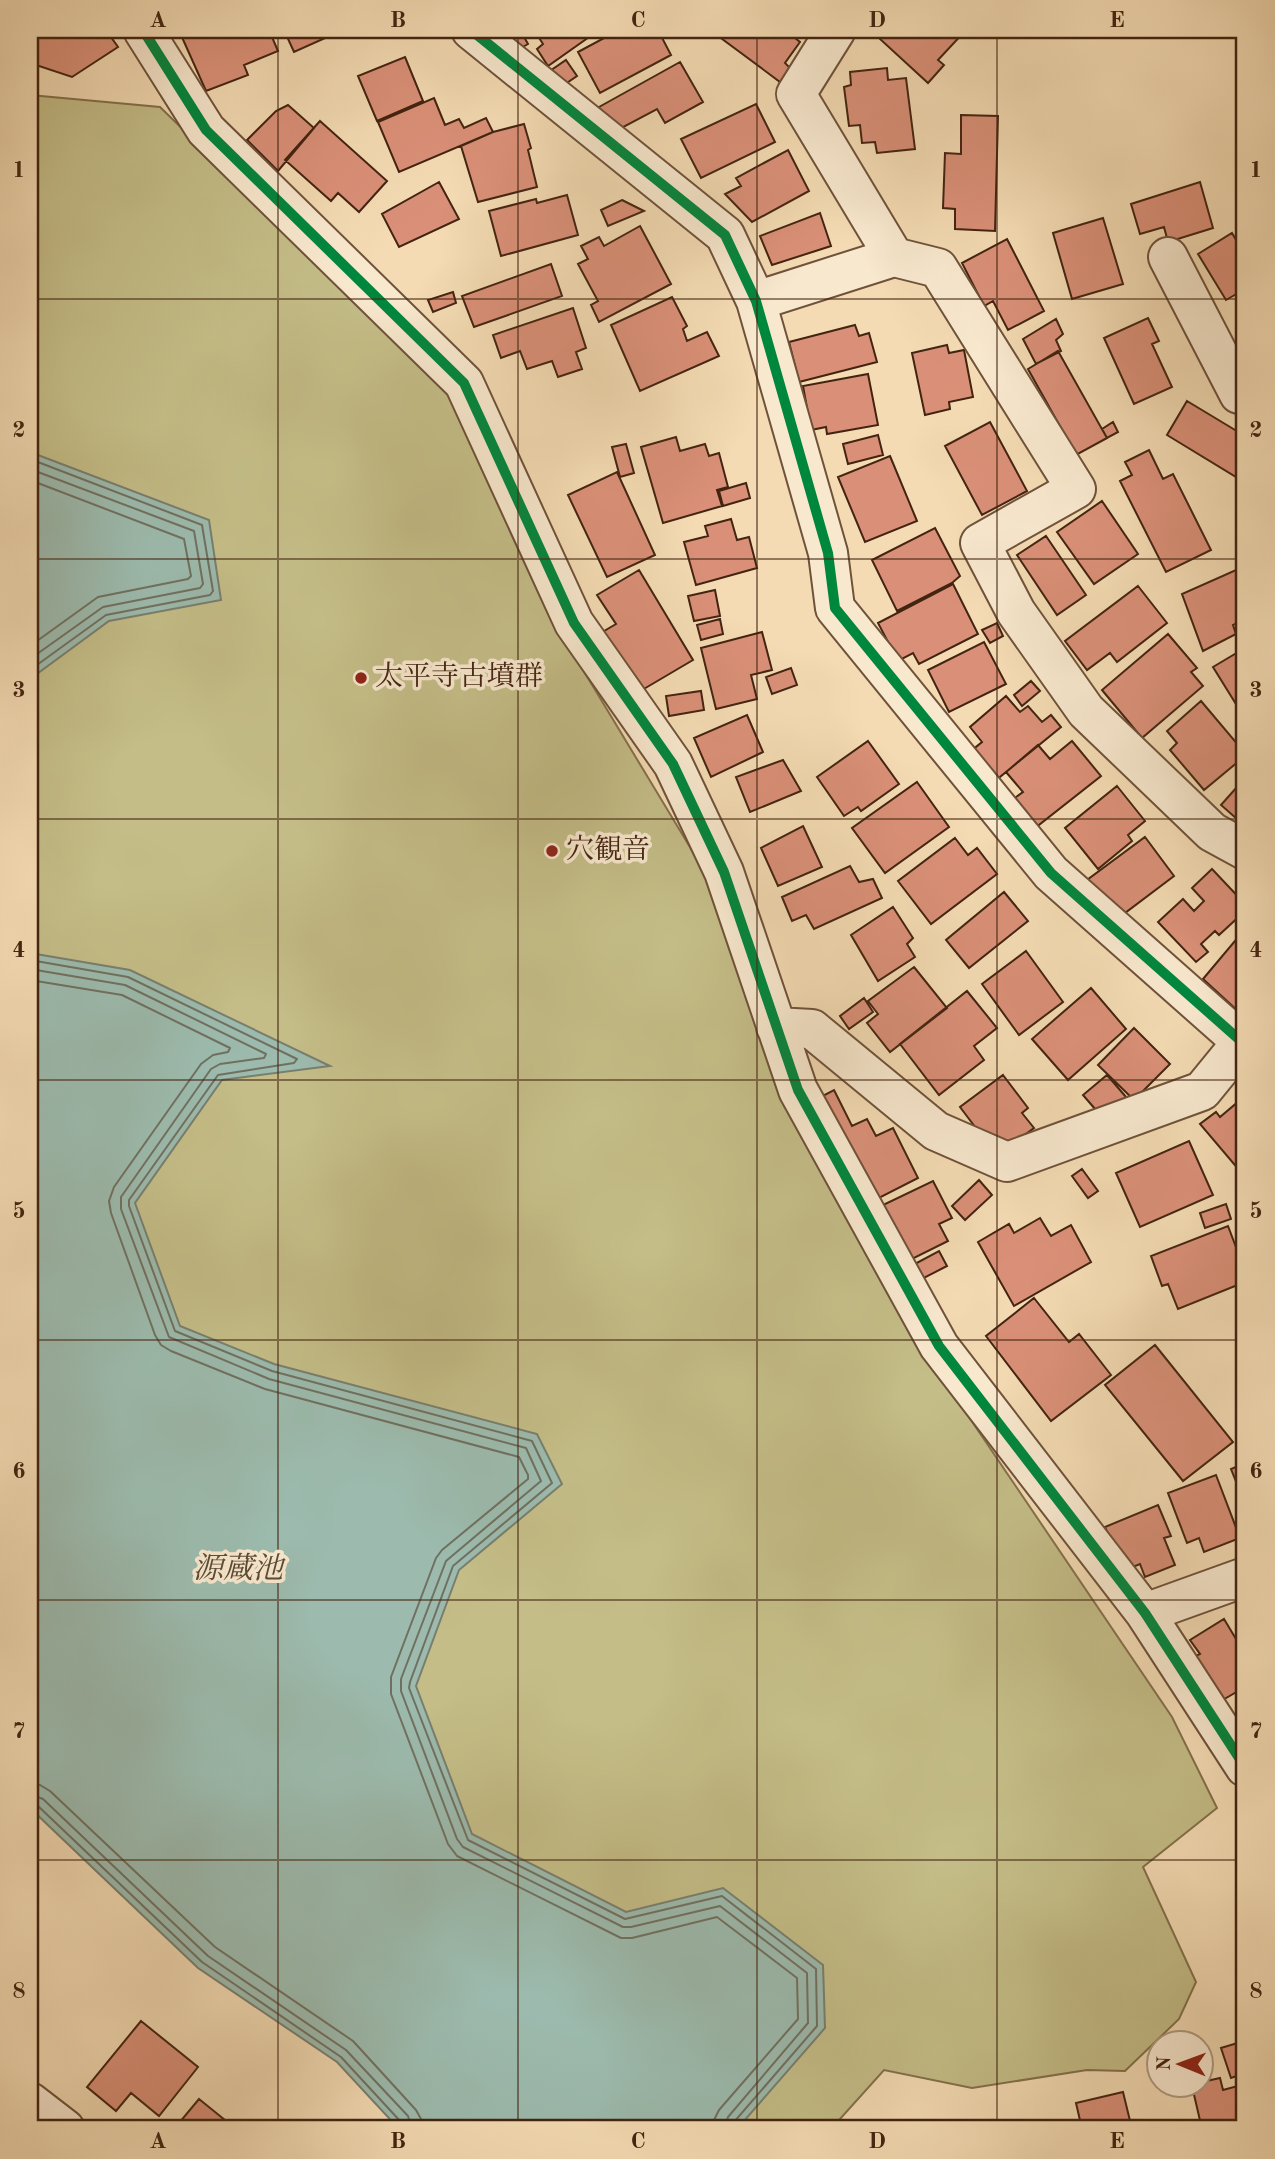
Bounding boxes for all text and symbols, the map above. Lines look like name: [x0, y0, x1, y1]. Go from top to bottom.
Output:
text: A: [149, 9, 167, 32]
text: B: [390, 9, 406, 32]
text: C: [630, 9, 646, 32]
text: D: [868, 9, 886, 32]
text: E: [1109, 9, 1125, 32]
text: 1: [12, 159, 26, 182]
text: 1: [1249, 159, 1263, 182]
text: 2: [12, 419, 26, 442]
text: 2: [1249, 419, 1263, 442]
place label: 太平寺古墳群: [375, 661, 543, 692]
marker: 太平寺古墳群: [353, 670, 369, 686]
text: 3: [12, 679, 26, 702]
text: 3: [1249, 679, 1263, 702]
place label: 穴観音: [566, 834, 650, 865]
marker: 穴観音: [544, 843, 560, 859]
text: 4: [12, 939, 26, 962]
text: 4: [1249, 939, 1263, 962]
text: 5: [12, 1200, 26, 1223]
text: 5: [1249, 1200, 1263, 1223]
text: 6: [12, 1460, 26, 1483]
text: 6: [1249, 1460, 1263, 1483]
water label: 源蔵池: [193, 1552, 286, 1585]
text: 7: [12, 1720, 26, 1743]
text: 7: [1249, 1720, 1263, 1743]
text: 8: [12, 1980, 26, 2003]
text: 8: [1249, 1980, 1263, 2003]
north arrow: [1146, 2030, 1216, 2100]
text: N: [1156, 2056, 1175, 2071]
text: A: [149, 2130, 167, 2153]
text: B: [390, 2130, 406, 2153]
text: C: [630, 2130, 646, 2153]
text: D: [868, 2130, 886, 2153]
text: E: [1109, 2130, 1125, 2153]

